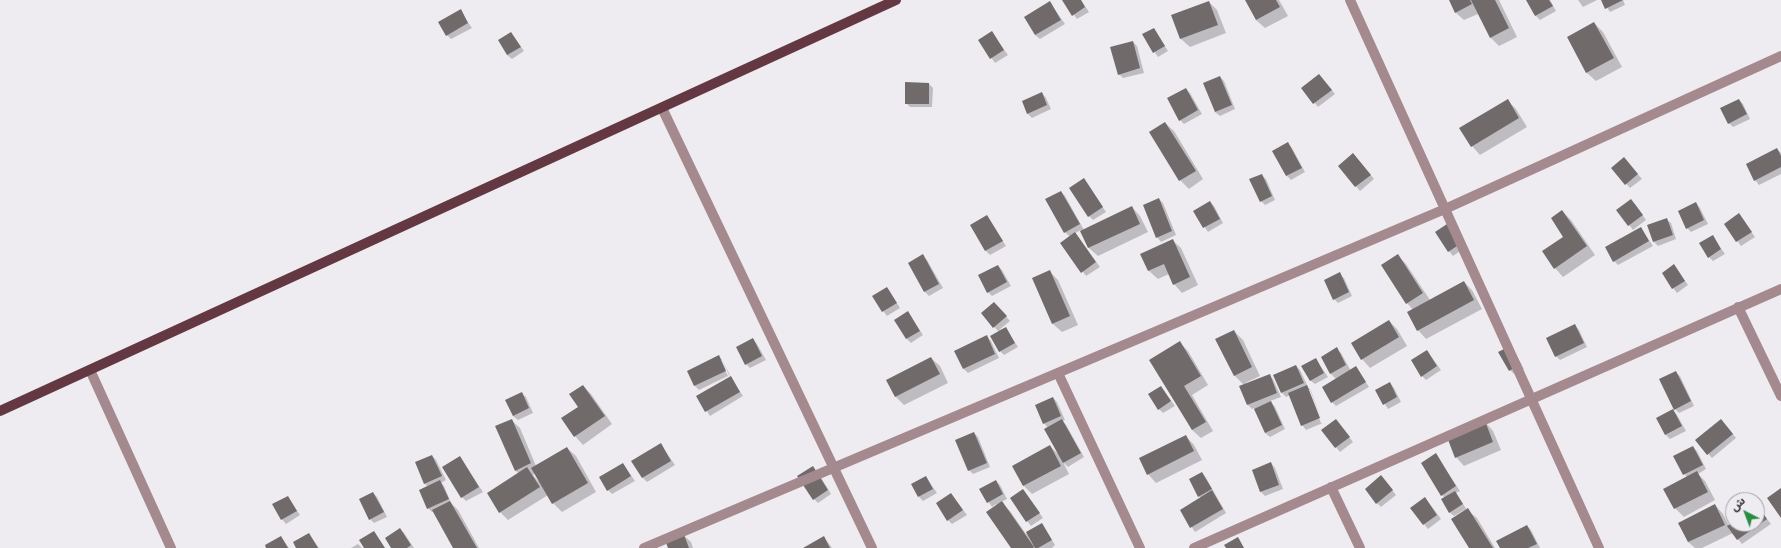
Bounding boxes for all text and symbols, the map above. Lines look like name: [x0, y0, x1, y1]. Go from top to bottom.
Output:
north arrow: [1725, 492, 1765, 532]
text: ش: [1727, 494, 1748, 514]

